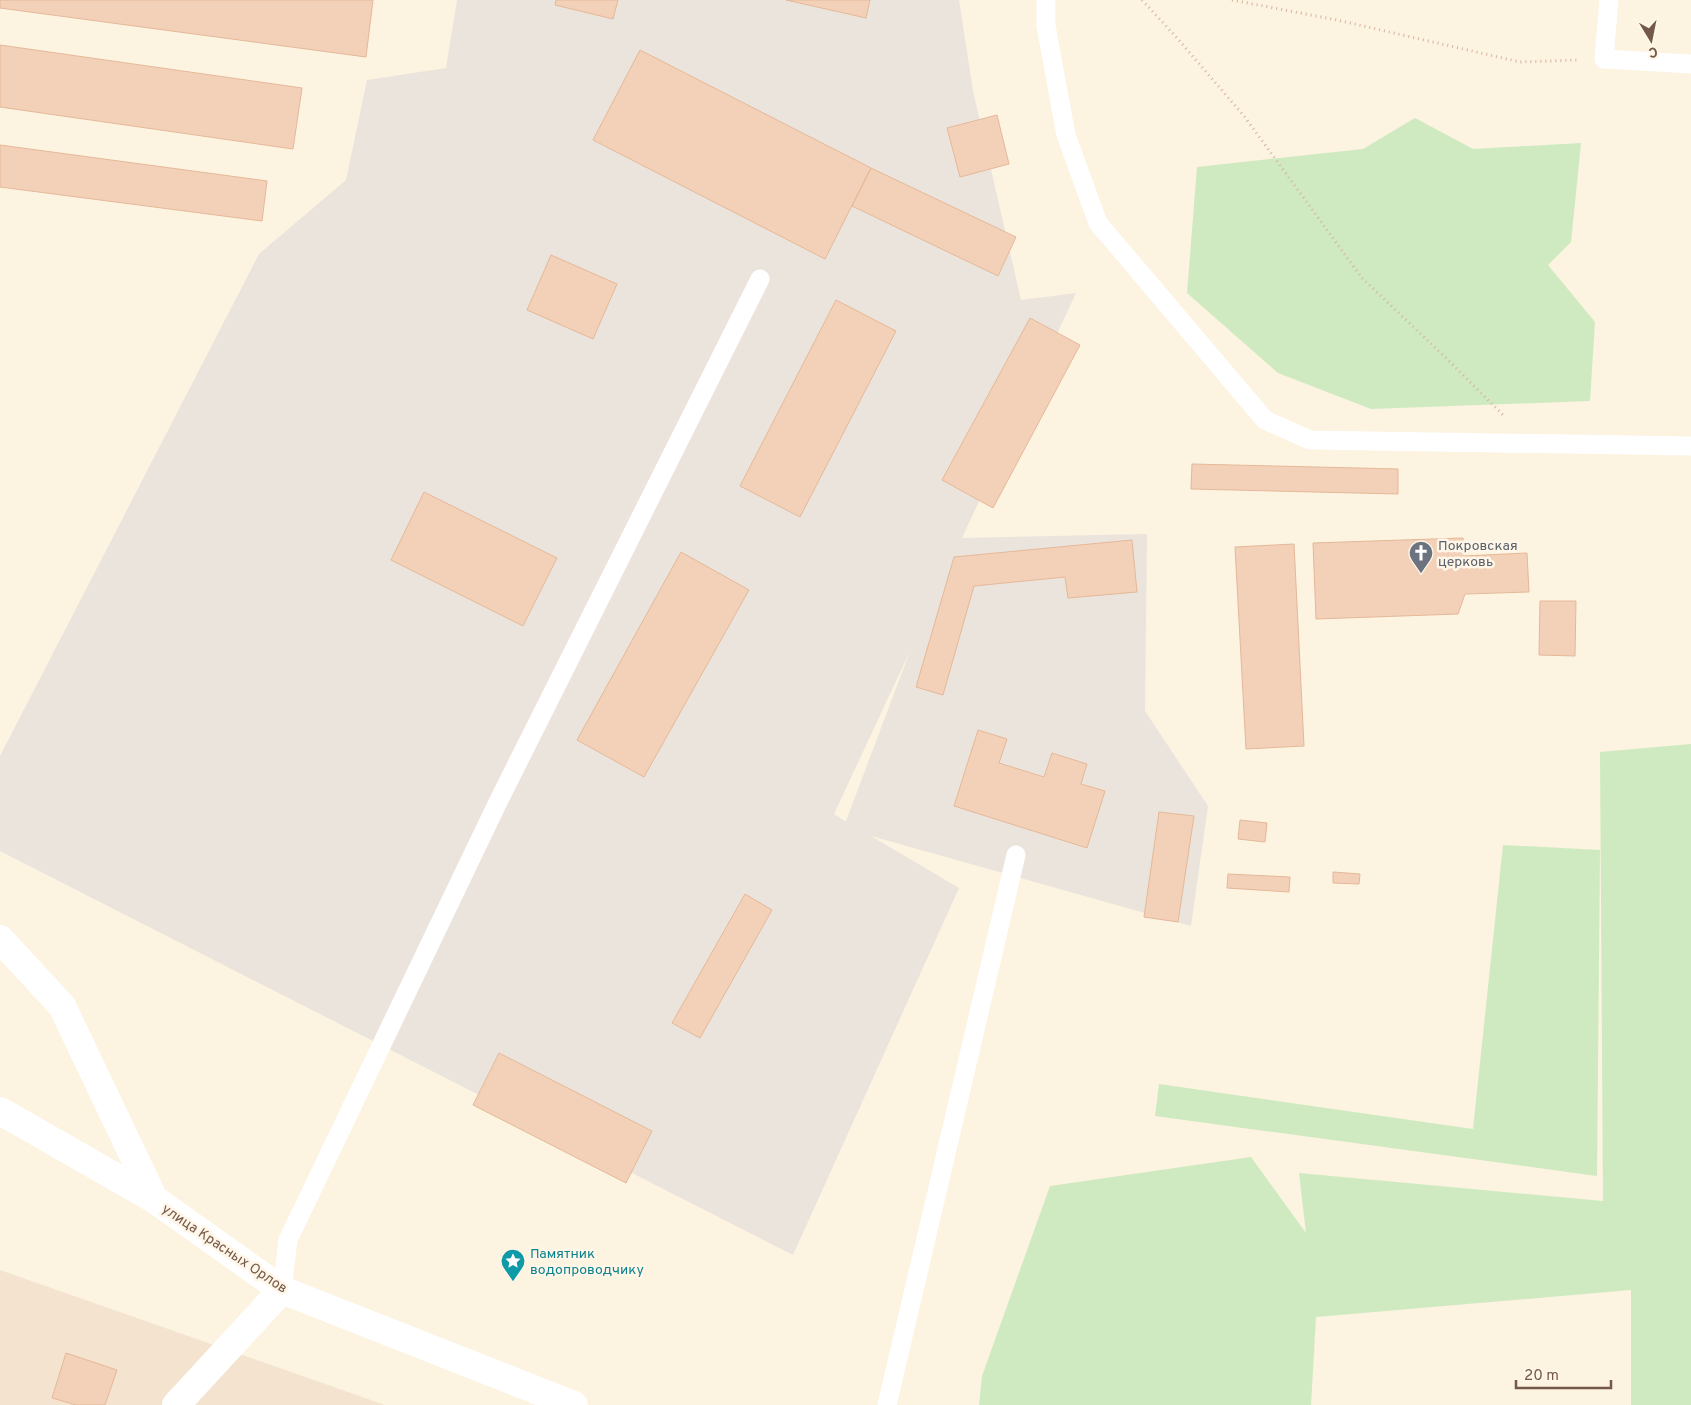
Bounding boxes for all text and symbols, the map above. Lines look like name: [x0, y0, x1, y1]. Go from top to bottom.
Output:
north arrow: [1626, 15, 1676, 65]
text: С: [1647, 42, 1659, 60]
place label: Покровская церковь: [1438, 538, 1518, 571]
church icon: Покровская церковь: [1408, 540, 1434, 574]
street label: улица Красных Орлов: [158, 1201, 290, 1298]
place label: Памятник водопроводчику: [530, 1246, 644, 1279]
place icon: Памятник водопроводчику: [500, 1248, 526, 1282]
scale bar: [1516, 1358, 1611, 1390]
text: 20 m: [1524, 1367, 1559, 1386]

